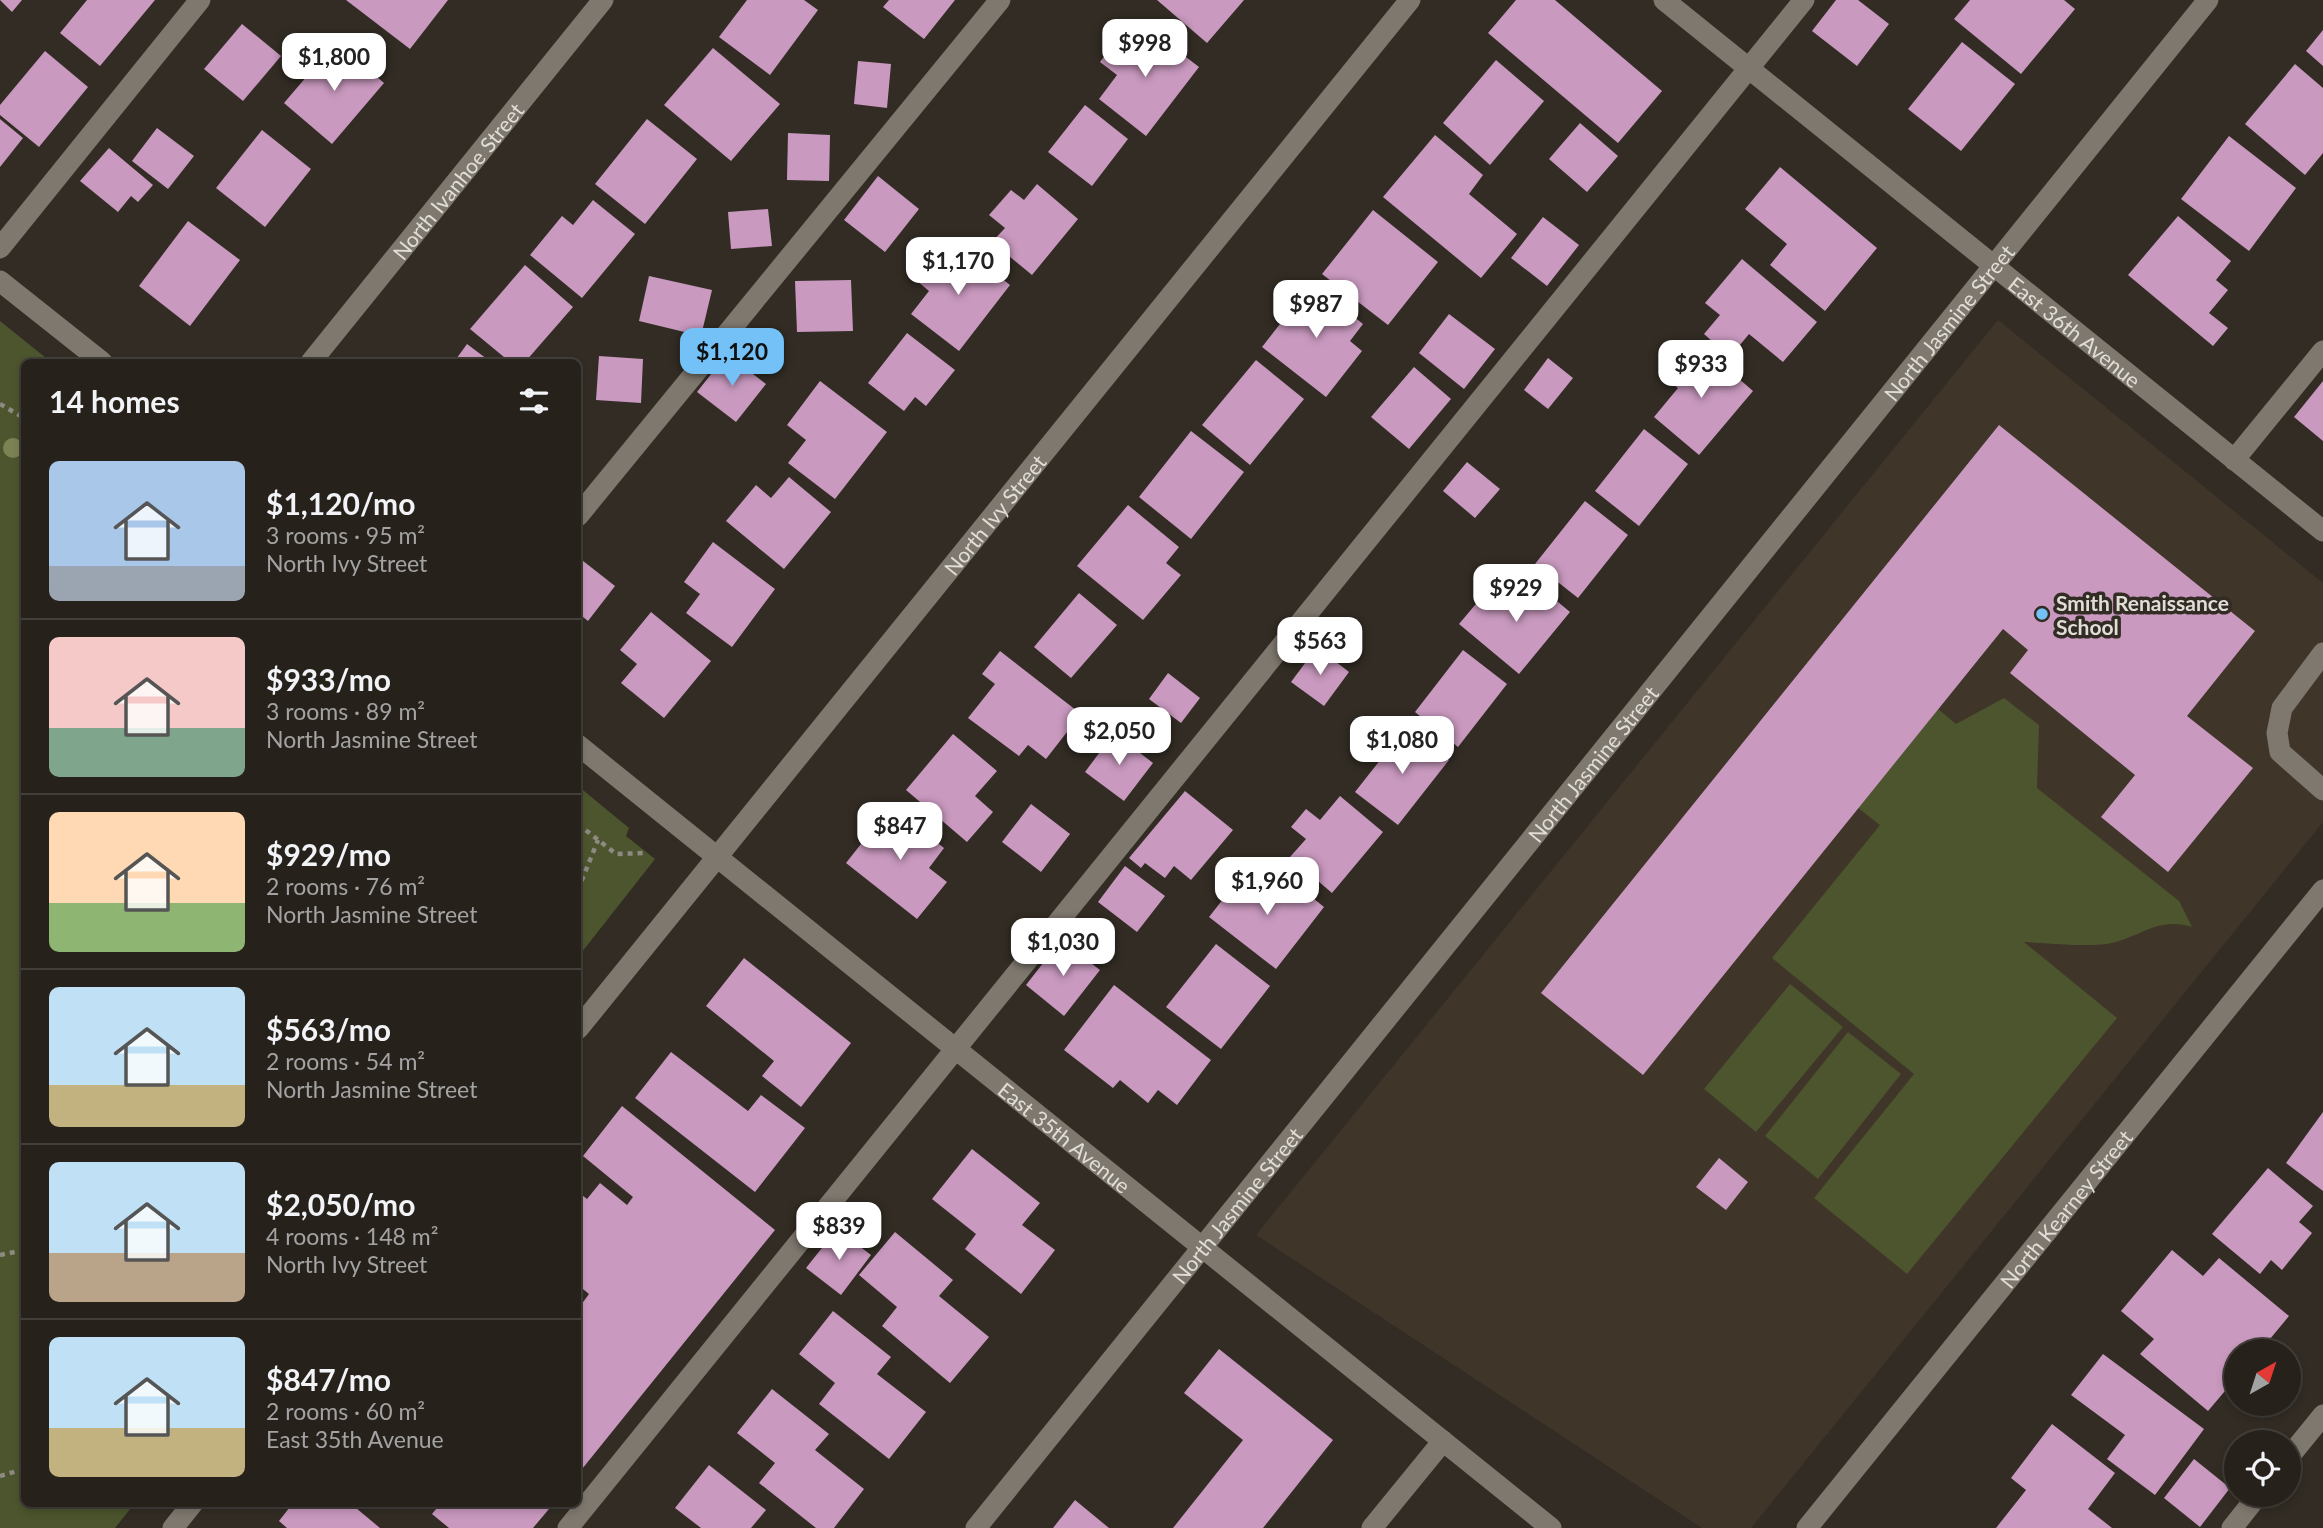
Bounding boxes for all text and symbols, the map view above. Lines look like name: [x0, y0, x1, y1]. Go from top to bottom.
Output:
pin: $998: [1104, 20, 1186, 79]
text: $998: [1118, 28, 1172, 56]
pin: $1,800: [277, 34, 391, 93]
text: $1,800: [298, 42, 370, 70]
street label: North Ivanhoe Street: [387, 97, 528, 264]
pin: $1,170: [901, 238, 1015, 297]
street label: North Jasmine Street: [1878, 239, 2019, 405]
text: $1,170: [922, 246, 994, 274]
street label: East 36th Avenue: [2004, 271, 2146, 392]
pin: $987: [1275, 280, 1357, 340]
text: $987: [1289, 289, 1343, 317]
pin: $1,120: [675, 328, 789, 388]
text: $1,120: [696, 337, 768, 365]
pin: $933: [1660, 340, 1742, 400]
text: $933: [1674, 349, 1728, 377]
icon: filters: [515, 382, 553, 420]
text: 14 homes: [49, 383, 180, 419]
street label: North Ivy Street: [938, 449, 1051, 579]
text: $1,120/mo: [266, 485, 415, 521]
icon: home: [105, 489, 189, 573]
text: 3 rooms · 95 m²: [266, 521, 425, 549]
text: North Ivy Street: [266, 549, 427, 577]
pin: $929: [1475, 564, 1557, 624]
text: $929: [1489, 573, 1543, 601]
place label: Smith Renaissance School: [2056, 590, 2229, 639]
marker: Smith Renaissance School: [2034, 606, 2050, 622]
pin: $563: [1279, 618, 1361, 677]
text: $563: [1293, 626, 1347, 654]
text: $933/mo: [266, 661, 391, 697]
icon: home: [105, 665, 189, 749]
street label: North Jasmine Street: [1522, 680, 1663, 847]
text: 3 rooms · 89 m²: [266, 697, 425, 725]
pin: $2,050: [1062, 708, 1176, 767]
text: $2,050: [1083, 716, 1155, 744]
pin: $1,080: [1345, 716, 1459, 776]
text: North Jasmine Street: [266, 725, 477, 753]
text: $1,080: [1366, 725, 1438, 753]
pin: $847: [859, 802, 941, 862]
text: $847: [873, 811, 927, 839]
text: $929/mo: [266, 836, 391, 872]
icon: home: [105, 840, 189, 924]
pin: $1,960: [1210, 858, 1324, 917]
text: $1,960: [1231, 866, 1303, 894]
text: 2 rooms · 76 m²: [266, 872, 425, 900]
text: North Jasmine Street: [266, 900, 477, 928]
pin: $1,030: [1006, 918, 1120, 978]
text: $1,030: [1027, 927, 1099, 955]
text: $563/mo: [266, 1011, 391, 1047]
icon: home: [105, 1015, 189, 1099]
text: 2 rooms · 54 m²: [266, 1047, 425, 1075]
text: North Jasmine Street: [266, 1075, 477, 1103]
street label: East 35th Avenue: [994, 1076, 1136, 1197]
street label: North Jasmine Street: [1166, 1122, 1307, 1288]
street label: North Kearney Street: [1994, 1124, 2137, 1292]
text: $2,050/mo: [266, 1186, 415, 1222]
icon: home: [105, 1190, 189, 1274]
pin: $839: [798, 1202, 880, 1262]
text: $839: [812, 1211, 866, 1239]
text: 4 rooms · 148 m²: [266, 1222, 438, 1250]
text: North Ivy Street: [266, 1250, 427, 1278]
north arrow: [2224, 1339, 2301, 1416]
map controls: [2224, 1339, 2301, 1507]
text: $847/mo: [266, 1361, 391, 1397]
icon: home: [105, 1365, 189, 1449]
text: 2 rooms · 60 m²: [266, 1397, 425, 1425]
text: East 35th Avenue: [266, 1425, 444, 1453]
button: locate: [2224, 1430, 2301, 1507]

